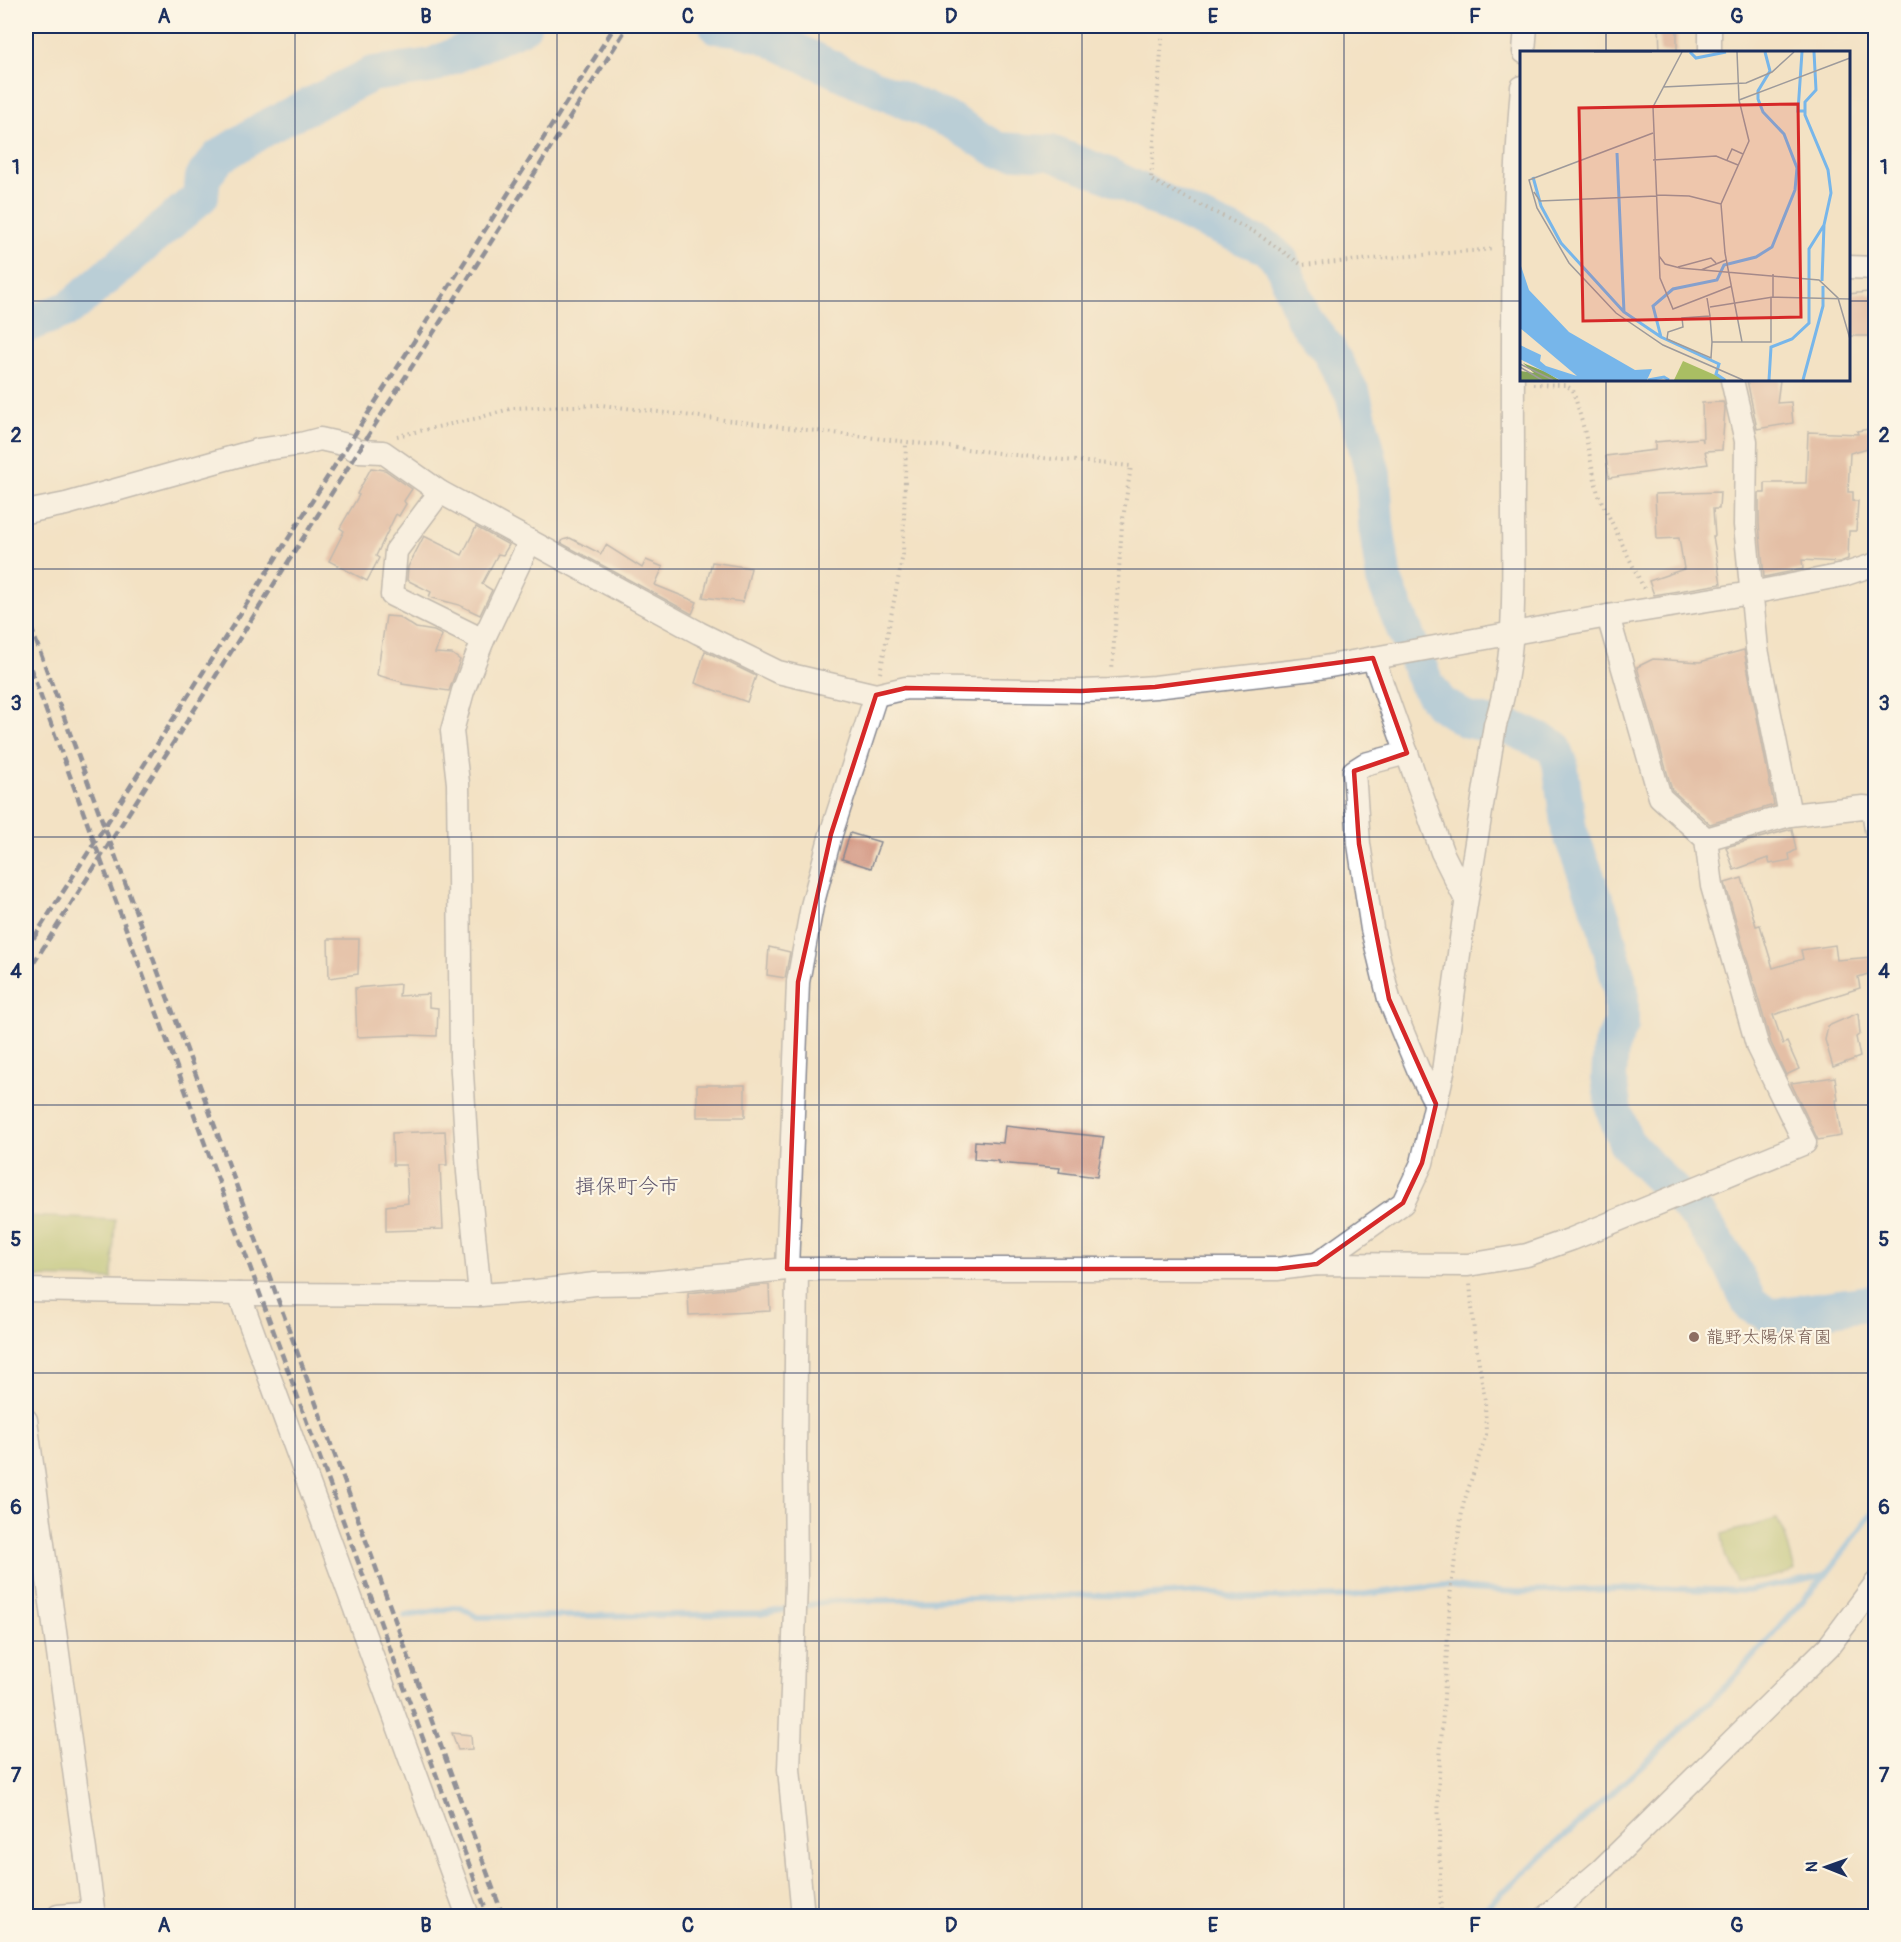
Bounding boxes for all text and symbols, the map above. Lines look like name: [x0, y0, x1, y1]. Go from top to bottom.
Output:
text: A: [158, 4, 171, 29]
text: B: [420, 4, 432, 29]
text: C: [682, 4, 694, 29]
text: D: [945, 4, 958, 29]
text: E: [1208, 4, 1219, 29]
text: F: [1469, 4, 1481, 29]
text: G: [1730, 4, 1744, 29]
inset map: [1520, 51, 1850, 381]
text: 1: [12, 155, 20, 180]
text: 1: [1880, 155, 1888, 180]
text: 2: [10, 423, 22, 448]
text: 2: [1878, 423, 1890, 448]
text: 3: [10, 691, 22, 716]
text: 3: [1878, 691, 1890, 716]
text: 4: [10, 959, 22, 984]
text: 4: [1878, 959, 1890, 984]
district label: 揖保町今市: [575, 1173, 680, 1200]
text: 5: [11, 1227, 22, 1252]
text: 5: [1879, 1227, 1890, 1252]
place label: 龍野太陽保育園: [1706, 1326, 1832, 1349]
marker: 龍野太陽保育園: [1687, 1330, 1701, 1344]
text: 6: [10, 1495, 22, 1520]
text: 6: [1878, 1495, 1890, 1520]
text: 7: [11, 1763, 22, 1788]
text: 7: [1879, 1763, 1890, 1788]
north arrow: [1796, 1837, 1856, 1897]
text: N: [1802, 1861, 1822, 1872]
text: A: [158, 1913, 171, 1938]
text: B: [420, 1913, 432, 1938]
text: C: [682, 1913, 694, 1938]
text: D: [945, 1913, 958, 1938]
text: E: [1208, 1913, 1219, 1938]
text: F: [1469, 1913, 1481, 1938]
text: G: [1730, 1913, 1744, 1938]

